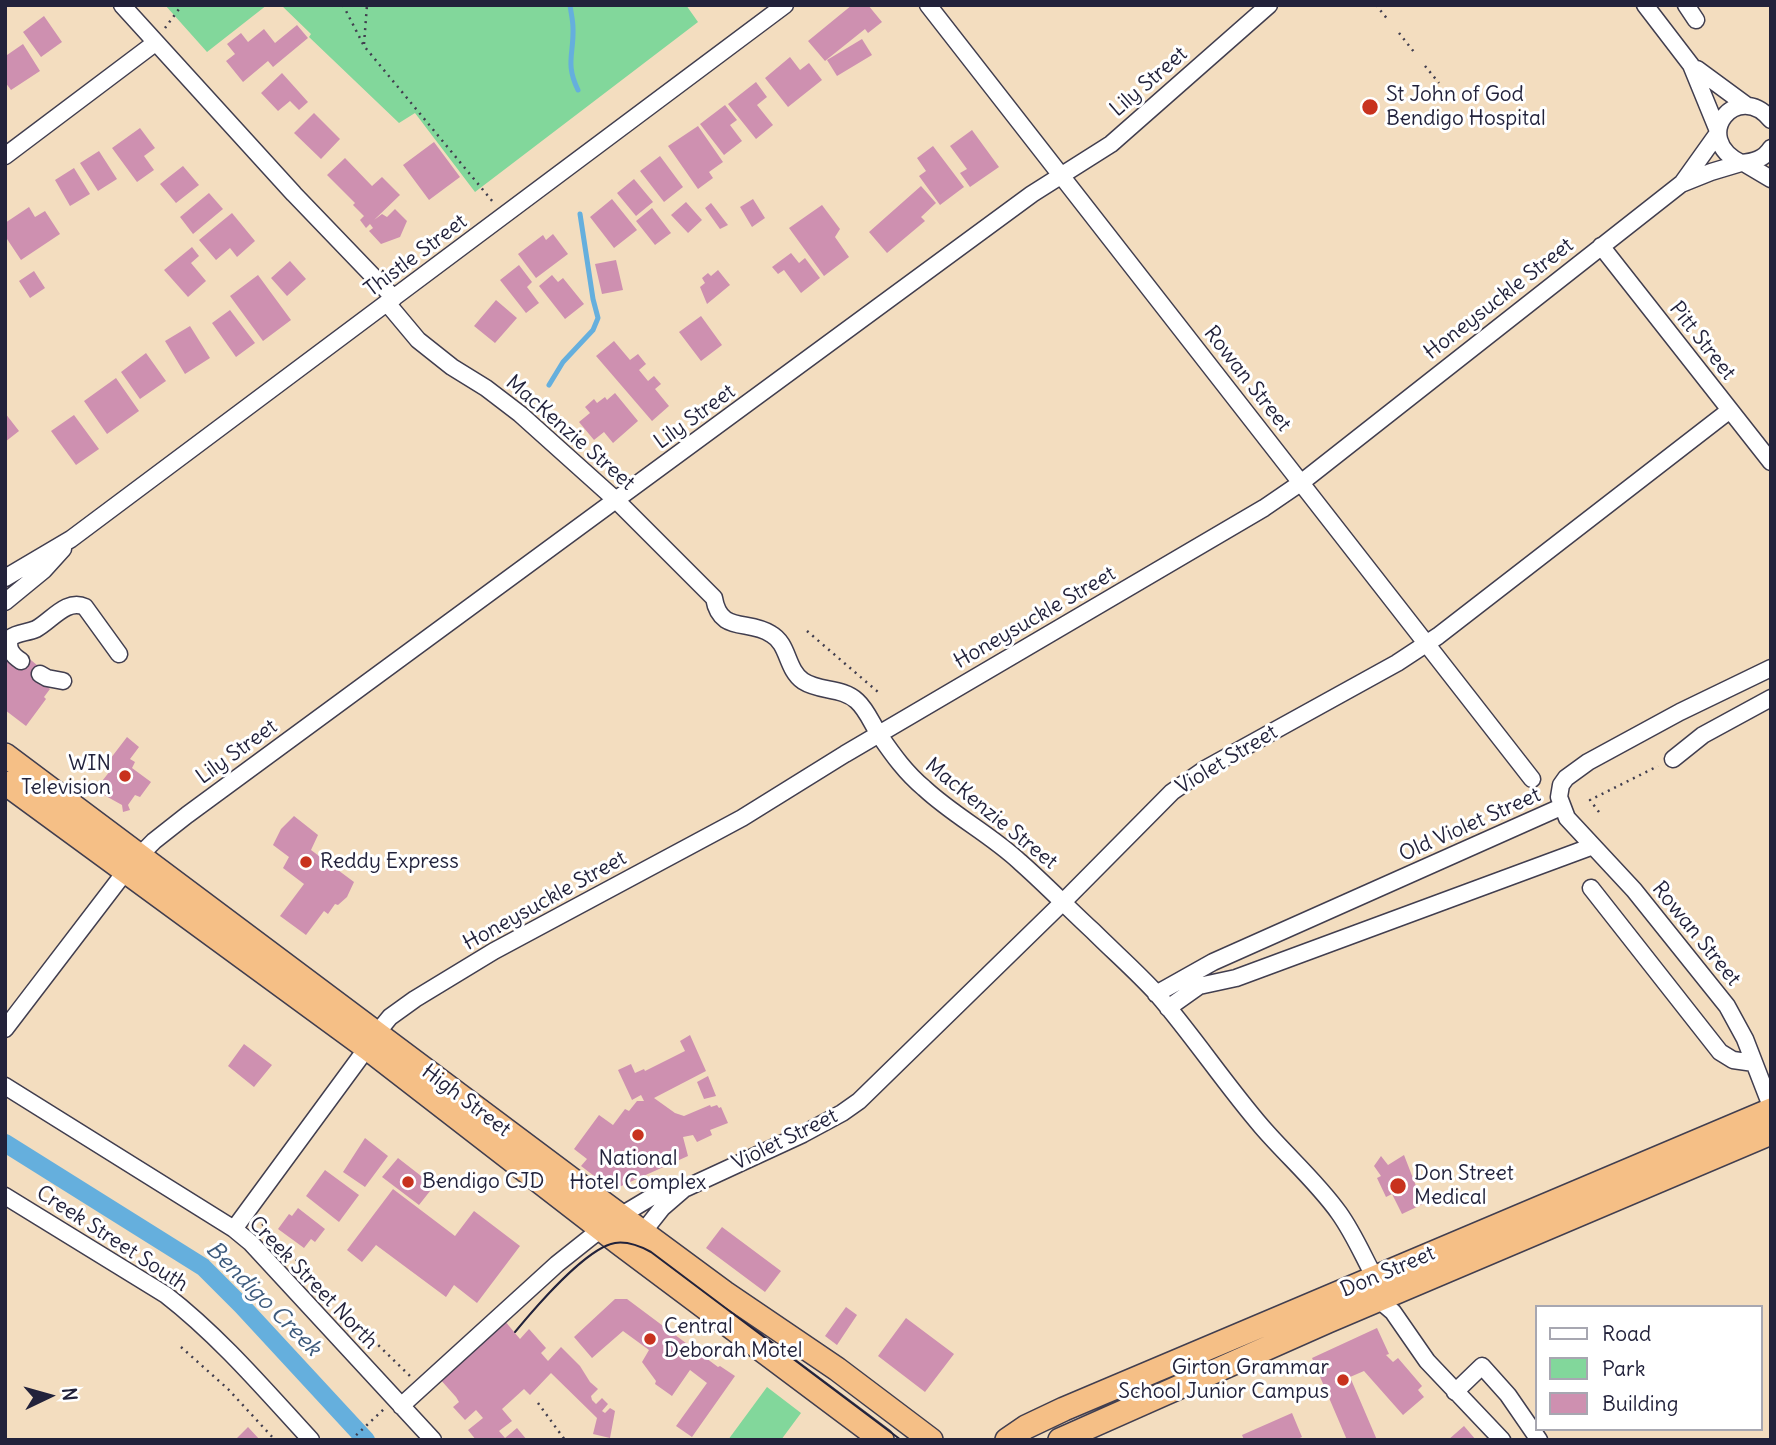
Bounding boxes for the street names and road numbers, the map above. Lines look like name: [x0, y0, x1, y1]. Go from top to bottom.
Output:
street label: Lily Street: [1105, 42, 1193, 122]
street label: Thistle Street: [360, 209, 472, 303]
street label: Honeysuckle Street: [1419, 233, 1579, 365]
street label: Pitt Street: [1664, 297, 1740, 385]
street label: Rowan Street: [1198, 321, 1296, 437]
street label: MacKenzie Street: [500, 370, 640, 496]
street label: Lily Street: [650, 379, 740, 455]
street label: Honeysuckle Street: [950, 561, 1120, 675]
street label: Lily Street: [192, 714, 282, 790]
street label: Violet Street: [1172, 720, 1282, 800]
street label: MacKenzie Street: [920, 753, 1062, 875]
street label: Old Violet Street: [1395, 783, 1545, 867]
street label: Honeysuckle Street: [459, 846, 631, 956]
street label: Rowan Street: [1646, 877, 1746, 991]
street label: High Street: [417, 1059, 515, 1143]
street label: Violet Street: [728, 1104, 842, 1176]
street label: Creek Street South: [31, 1181, 193, 1297]
street label: Creek Street North: [243, 1211, 383, 1355]
street label: Don Street: [1337, 1241, 1439, 1303]

